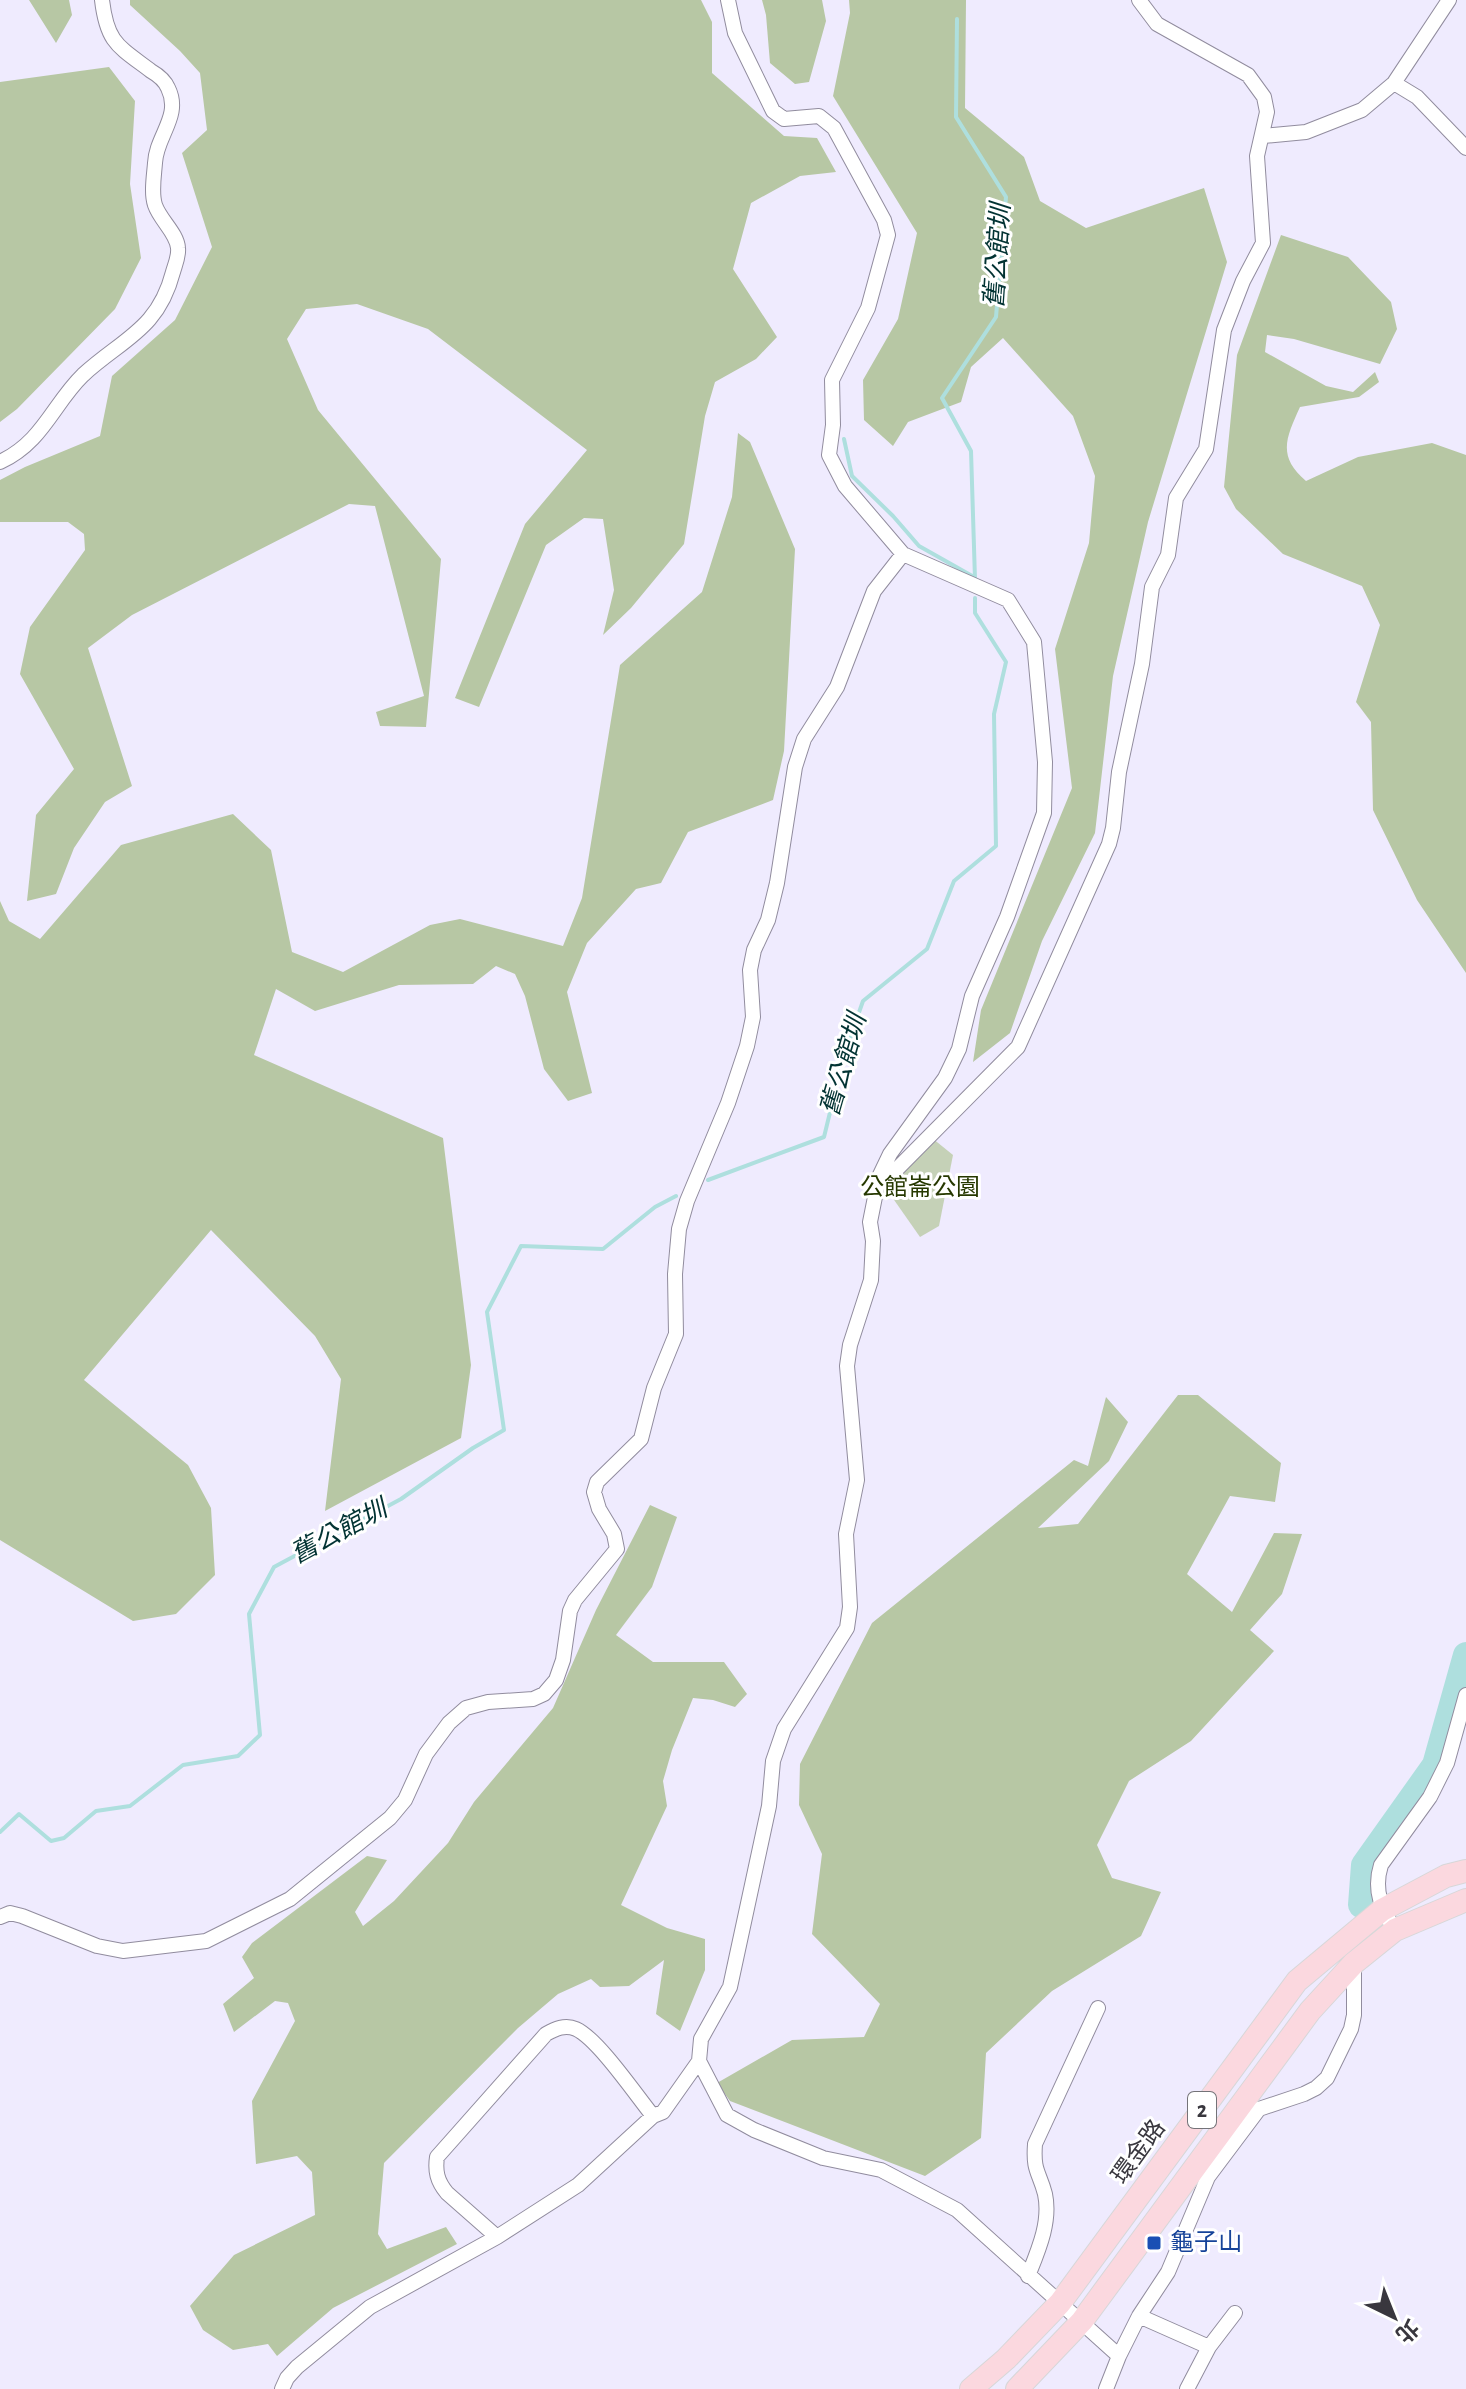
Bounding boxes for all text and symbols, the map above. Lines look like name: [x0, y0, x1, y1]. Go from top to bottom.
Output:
water label: 舊公館圳: [979, 199, 1015, 309]
water label: 舊公館圳: [815, 1007, 872, 1119]
park label: 公館崙公園: [860, 1174, 980, 1200]
water label: 舊公館圳: [286, 1492, 395, 1568]
road number: 2: [1188, 2092, 1216, 2128]
street label: 環金路: [1107, 2115, 1170, 2188]
place label: 龜子山: [1170, 2229, 1242, 2255]
marker: 龜子山: [1145, 2234, 1163, 2252]
north arrow: [1354, 2277, 1434, 2357]
text: 北: [1391, 2315, 1423, 2347]

